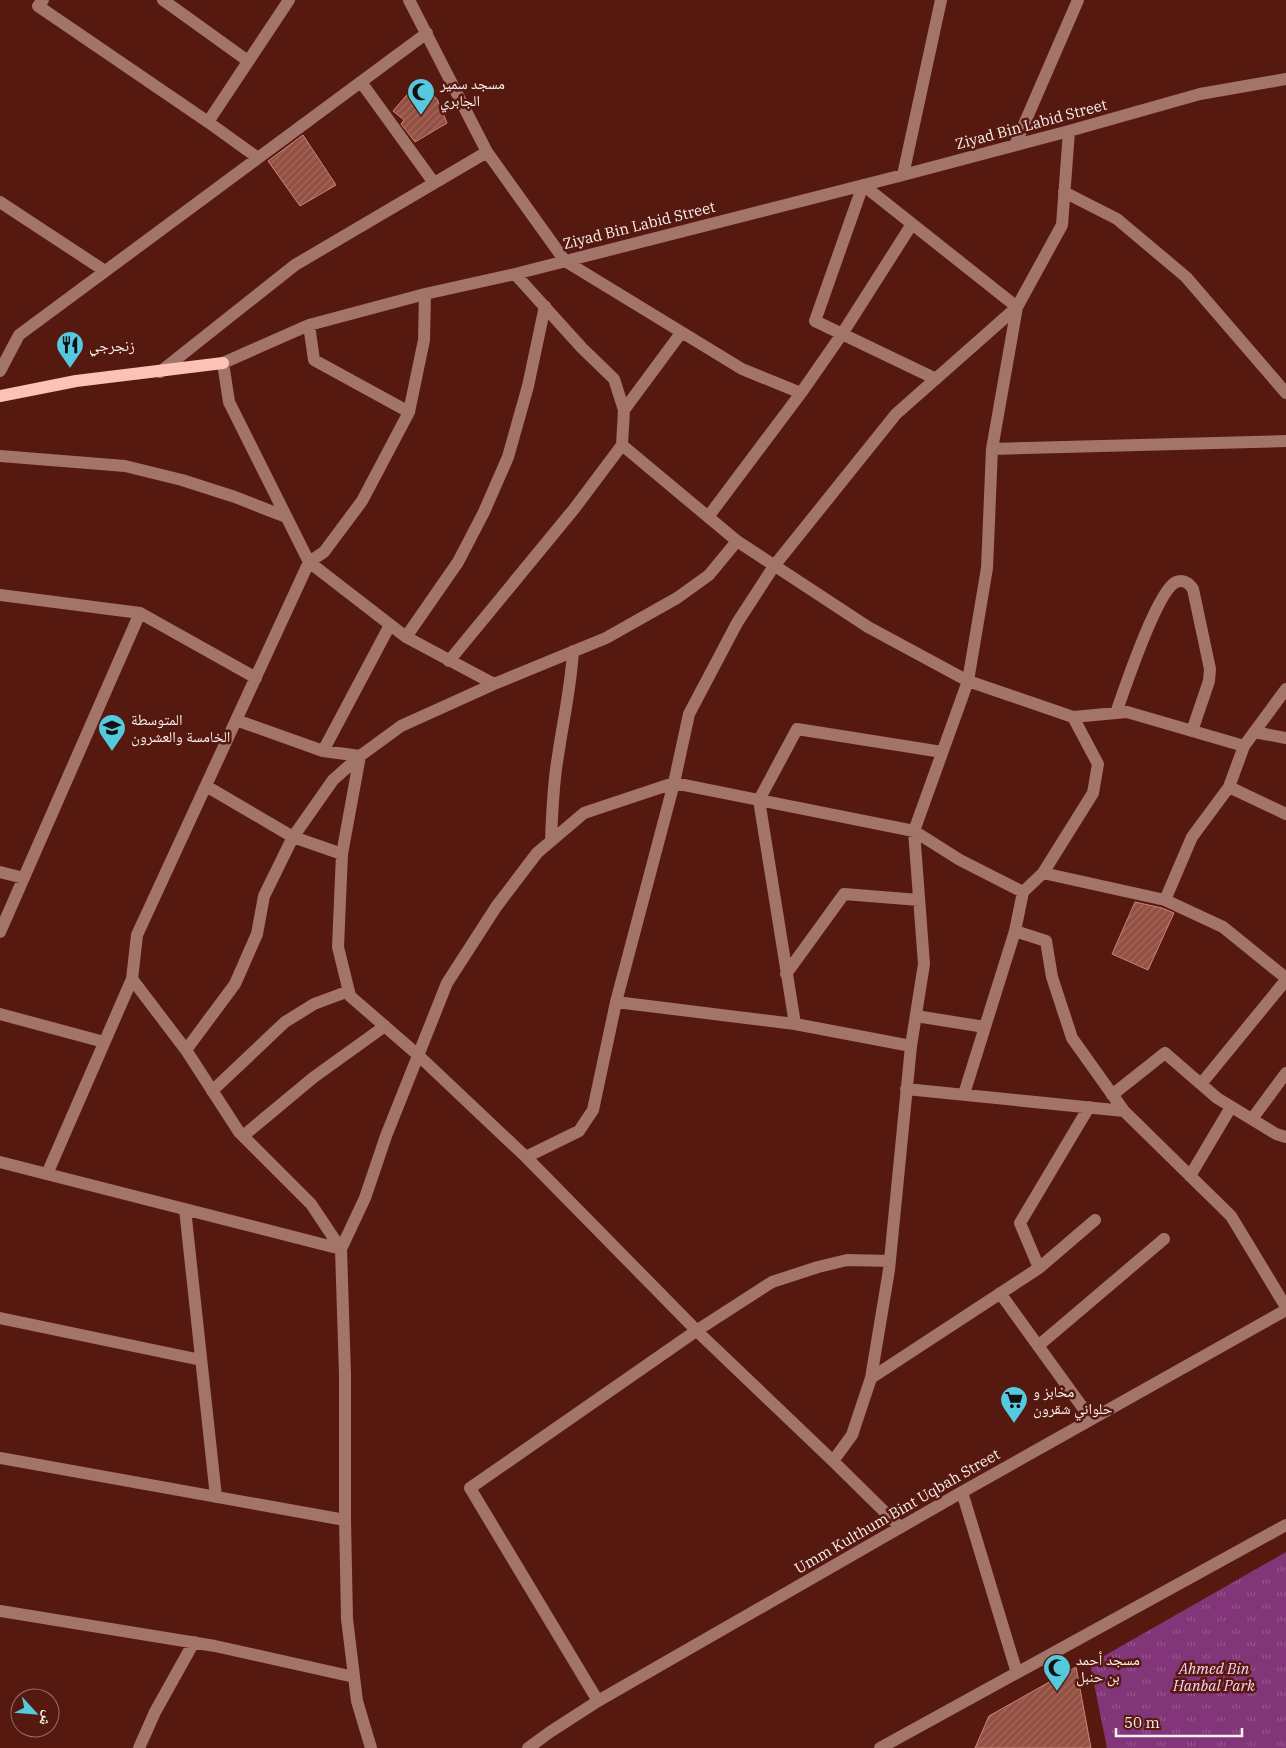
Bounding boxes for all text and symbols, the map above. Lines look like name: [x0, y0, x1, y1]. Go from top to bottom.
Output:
place label: مسجد سمير الجابري: [439, 74, 505, 112]
mosque icon: مسجد سمير الجابري: [406, 77, 436, 116]
street label: Ziyad Bin Labid Street: [953, 95, 1109, 153]
street label: Ziyad Bin Labid Street: [561, 197, 717, 253]
restaurant icon: زنجرجي: [55, 330, 85, 369]
place label: زنجرجي: [89, 336, 135, 357]
place label: المتوسطة الخامسة والعشرون: [131, 710, 230, 747]
school or university icon: المتوسطة الخامسة والعشرون: [97, 713, 127, 752]
place label: مخابز و حلواني شقرون: [1033, 1382, 1113, 1420]
supermarket icon: مخابز و حلواني شقرون: [999, 1385, 1029, 1424]
street label: Umm Kulthum Bint Uqbah Street: [791, 1444, 1003, 1578]
place label: مسجد أحمد بن حنبل: [1076, 1650, 1140, 1687]
mosque icon: مسجد أحمد بن حنبل: [1042, 1653, 1072, 1692]
park label: Ahmed Bin Hanbal Park: [1172, 1659, 1255, 1695]
north arrow: [10, 1688, 60, 1738]
scale bar: [1116, 1706, 1242, 1738]
text: ش: [35, 1708, 58, 1729]
text: 50 m: [1124, 1713, 1160, 1732]

